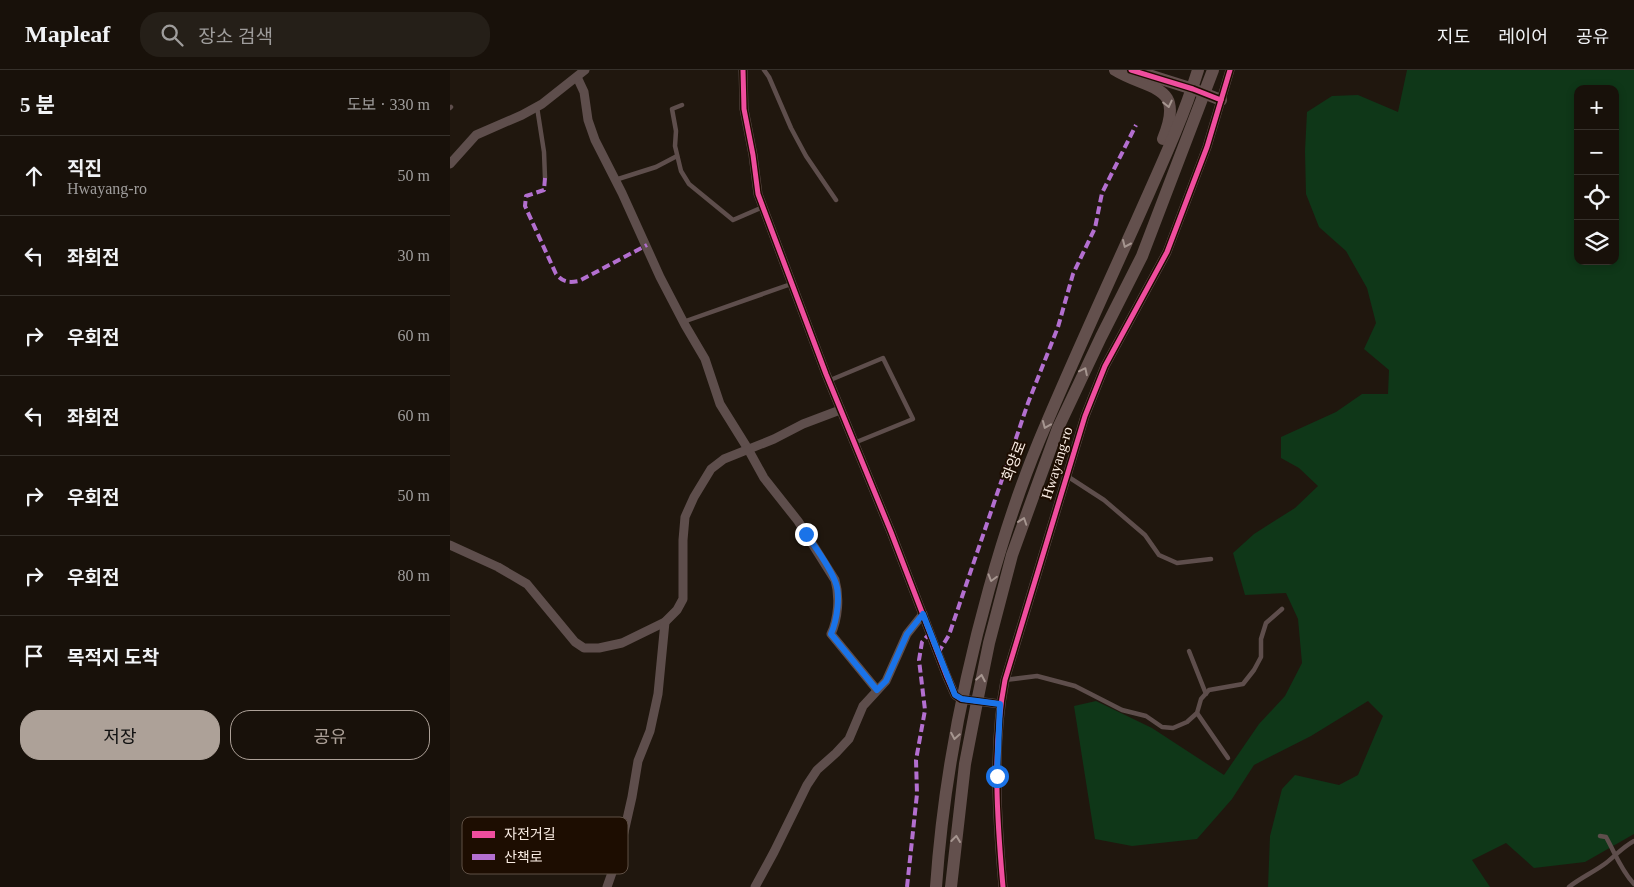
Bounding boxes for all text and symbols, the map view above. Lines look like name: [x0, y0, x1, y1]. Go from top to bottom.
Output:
search box: [140, 12, 490, 57]
text: Mapleaf: [25, 21, 110, 47]
icon: search: [158, 21, 186, 49]
text: 장소 검색: [198, 26, 273, 47]
text: 지도: [1437, 27, 1470, 47]
text: 레이어: [1498, 27, 1548, 47]
text: 공유: [1576, 27, 1609, 47]
map controls: [1574, 85, 1619, 265]
button: +: [1574, 85, 1619, 130]
text: 5 분: [20, 93, 55, 117]
text: 도보 · 330 m: [347, 96, 430, 113]
one-way arrow: [1162, 100, 1172, 108]
button: −: [1574, 130, 1619, 175]
text: 직진: [67, 158, 102, 179]
icon: ahead: [20, 162, 48, 190]
text: 50 m: [398, 167, 430, 184]
button: locate: [1574, 175, 1619, 220]
text: Hwayang-ro: [67, 180, 147, 197]
button: layers: [1574, 220, 1619, 265]
one-way arrow: [1122, 239, 1132, 248]
icon: left: [20, 242, 48, 270]
text: 좌회전: [67, 247, 119, 268]
text: 30 m: [398, 247, 430, 264]
icon: right: [20, 322, 48, 350]
text: 우회전: [67, 327, 119, 348]
text: 60 m: [398, 327, 430, 344]
one-way arrow: [1078, 367, 1089, 376]
icon: left: [20, 402, 48, 430]
text: 좌회전: [67, 407, 119, 428]
text: 60 m: [398, 407, 430, 424]
one-way arrow: [1041, 420, 1052, 429]
street label: Hwayang-ro: [1038, 425, 1076, 501]
street label: 화양로: [999, 439, 1029, 483]
icon: right: [20, 482, 48, 510]
text: 우회전: [67, 487, 119, 508]
text: 50 m: [398, 487, 430, 504]
one-way arrow: [1017, 518, 1027, 526]
route end: [795, 523, 818, 546]
icon: right: [20, 562, 48, 590]
text: 우회전: [67, 567, 119, 588]
text: 80 m: [398, 567, 430, 584]
one-way arrow: [988, 573, 998, 581]
icon: arrive: [20, 642, 48, 670]
text: 목적지 도착: [67, 647, 159, 668]
one-way arrow: [976, 674, 986, 683]
button: 저장: [20, 710, 220, 760]
button: 공유: [230, 710, 430, 760]
one-way arrow: [950, 732, 960, 740]
route start: [986, 765, 1009, 788]
legend: [462, 817, 628, 874]
text: 자전거길: [504, 827, 556, 842]
one-way arrow: [950, 834, 961, 842]
text: 산책로: [504, 850, 543, 865]

